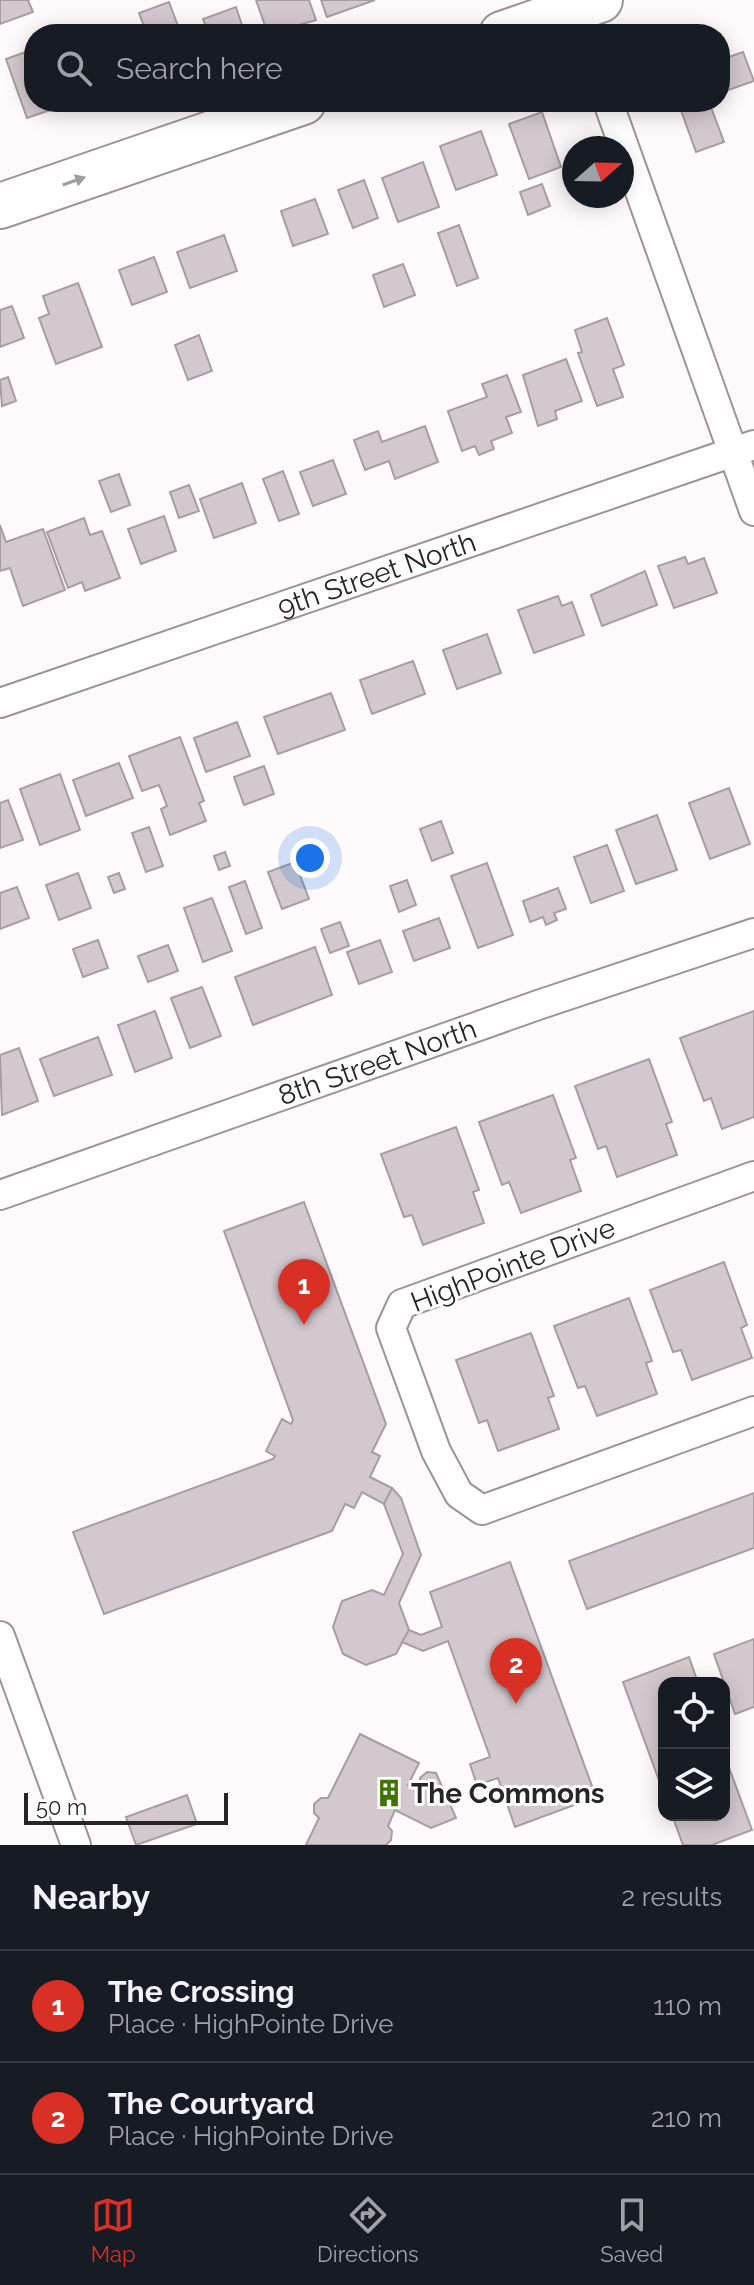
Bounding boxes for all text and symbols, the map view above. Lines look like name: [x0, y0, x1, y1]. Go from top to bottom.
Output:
search box: [24, 24, 730, 112]
icon: search: [52, 46, 96, 90]
text: Search here: [116, 51, 283, 86]
north arrow: [562, 136, 634, 208]
one-way arrow: [62, 174, 86, 186]
street label: 9th Street North: [273, 525, 480, 623]
your location: [290, 838, 330, 878]
street label: 8th Street North: [274, 1012, 481, 1112]
street label: HighPointe Drive: [406, 1211, 620, 1319]
pin: 1: [278, 1259, 330, 1325]
pin: 2: [490, 1638, 542, 1704]
map controls: [658, 1677, 730, 1821]
button: locate: [658, 1677, 730, 1749]
button: layers: [658, 1749, 730, 1821]
place label: The Commons: [411, 1777, 605, 1810]
building icon: The Commons: [374, 1778, 404, 1808]
scale bar: [24, 1789, 228, 1825]
text: 50 m: [36, 1794, 87, 1820]
text: Nearby: [32, 1877, 150, 1917]
text: 2 results: [622, 1882, 722, 1912]
text: The Crossing: [108, 1974, 294, 2009]
text: 1: [52, 1991, 64, 2021]
text: 110 m: [653, 1991, 722, 2021]
text: Place · HighPointe Drive: [108, 2009, 394, 2039]
text: The Courtyard: [108, 2086, 314, 2121]
text: 2: [51, 2103, 65, 2133]
text: 210 m: [651, 2103, 722, 2133]
text: Place · HighPointe Drive: [108, 2121, 394, 2151]
tab: Map: [91, 2193, 136, 2267]
tab: Directions: [317, 2193, 419, 2267]
tab: Saved: [600, 2193, 663, 2267]

